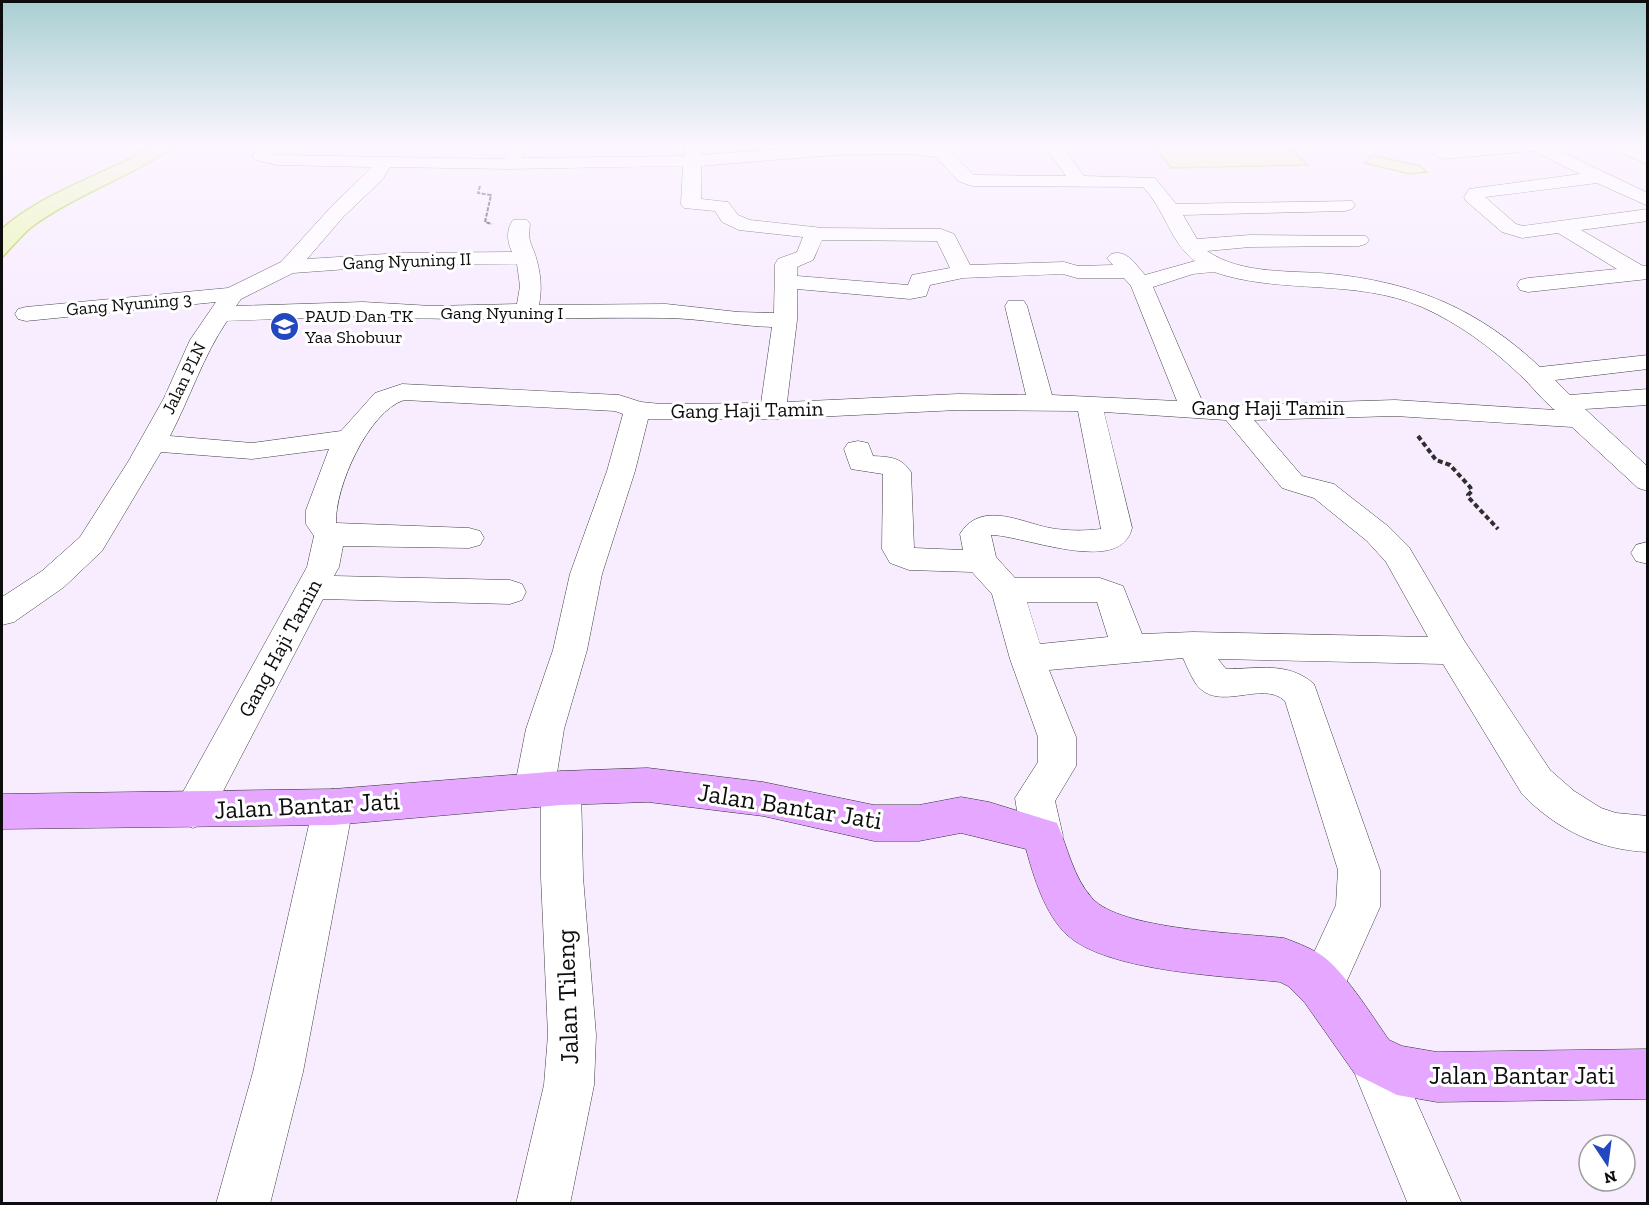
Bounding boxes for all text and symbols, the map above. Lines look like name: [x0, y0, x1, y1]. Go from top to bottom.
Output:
street label: Gang Nyuning II: [342, 248, 472, 274]
street label: Gang Nyuning 3: [65, 288, 193, 320]
street label: Gang Nyuning I: [441, 302, 564, 324]
place label: PAUD Dan TK Yaa Shobuur: [304, 305, 414, 348]
school or university icon: PAUD Dan TK Yaa Shobuur: [268, 310, 300, 342]
street label: Jalan PLN: [157, 338, 211, 418]
street label: Gang Haji Tamin: [1192, 395, 1344, 421]
street label: Gang Haji Tamin: [670, 396, 824, 424]
street label: Gang Haji Tamin: [233, 574, 327, 722]
street label: Jalan Bantar Jati: [696, 776, 884, 836]
street label: Jalan Bantar Jati: [213, 784, 401, 826]
street label: Jalan Tileng: [549, 929, 585, 1065]
street label: Jalan Bantar Jati: [1429, 1059, 1615, 1091]
north arrow: [1577, 1133, 1637, 1193]
text: N: [1602, 1167, 1618, 1188]

